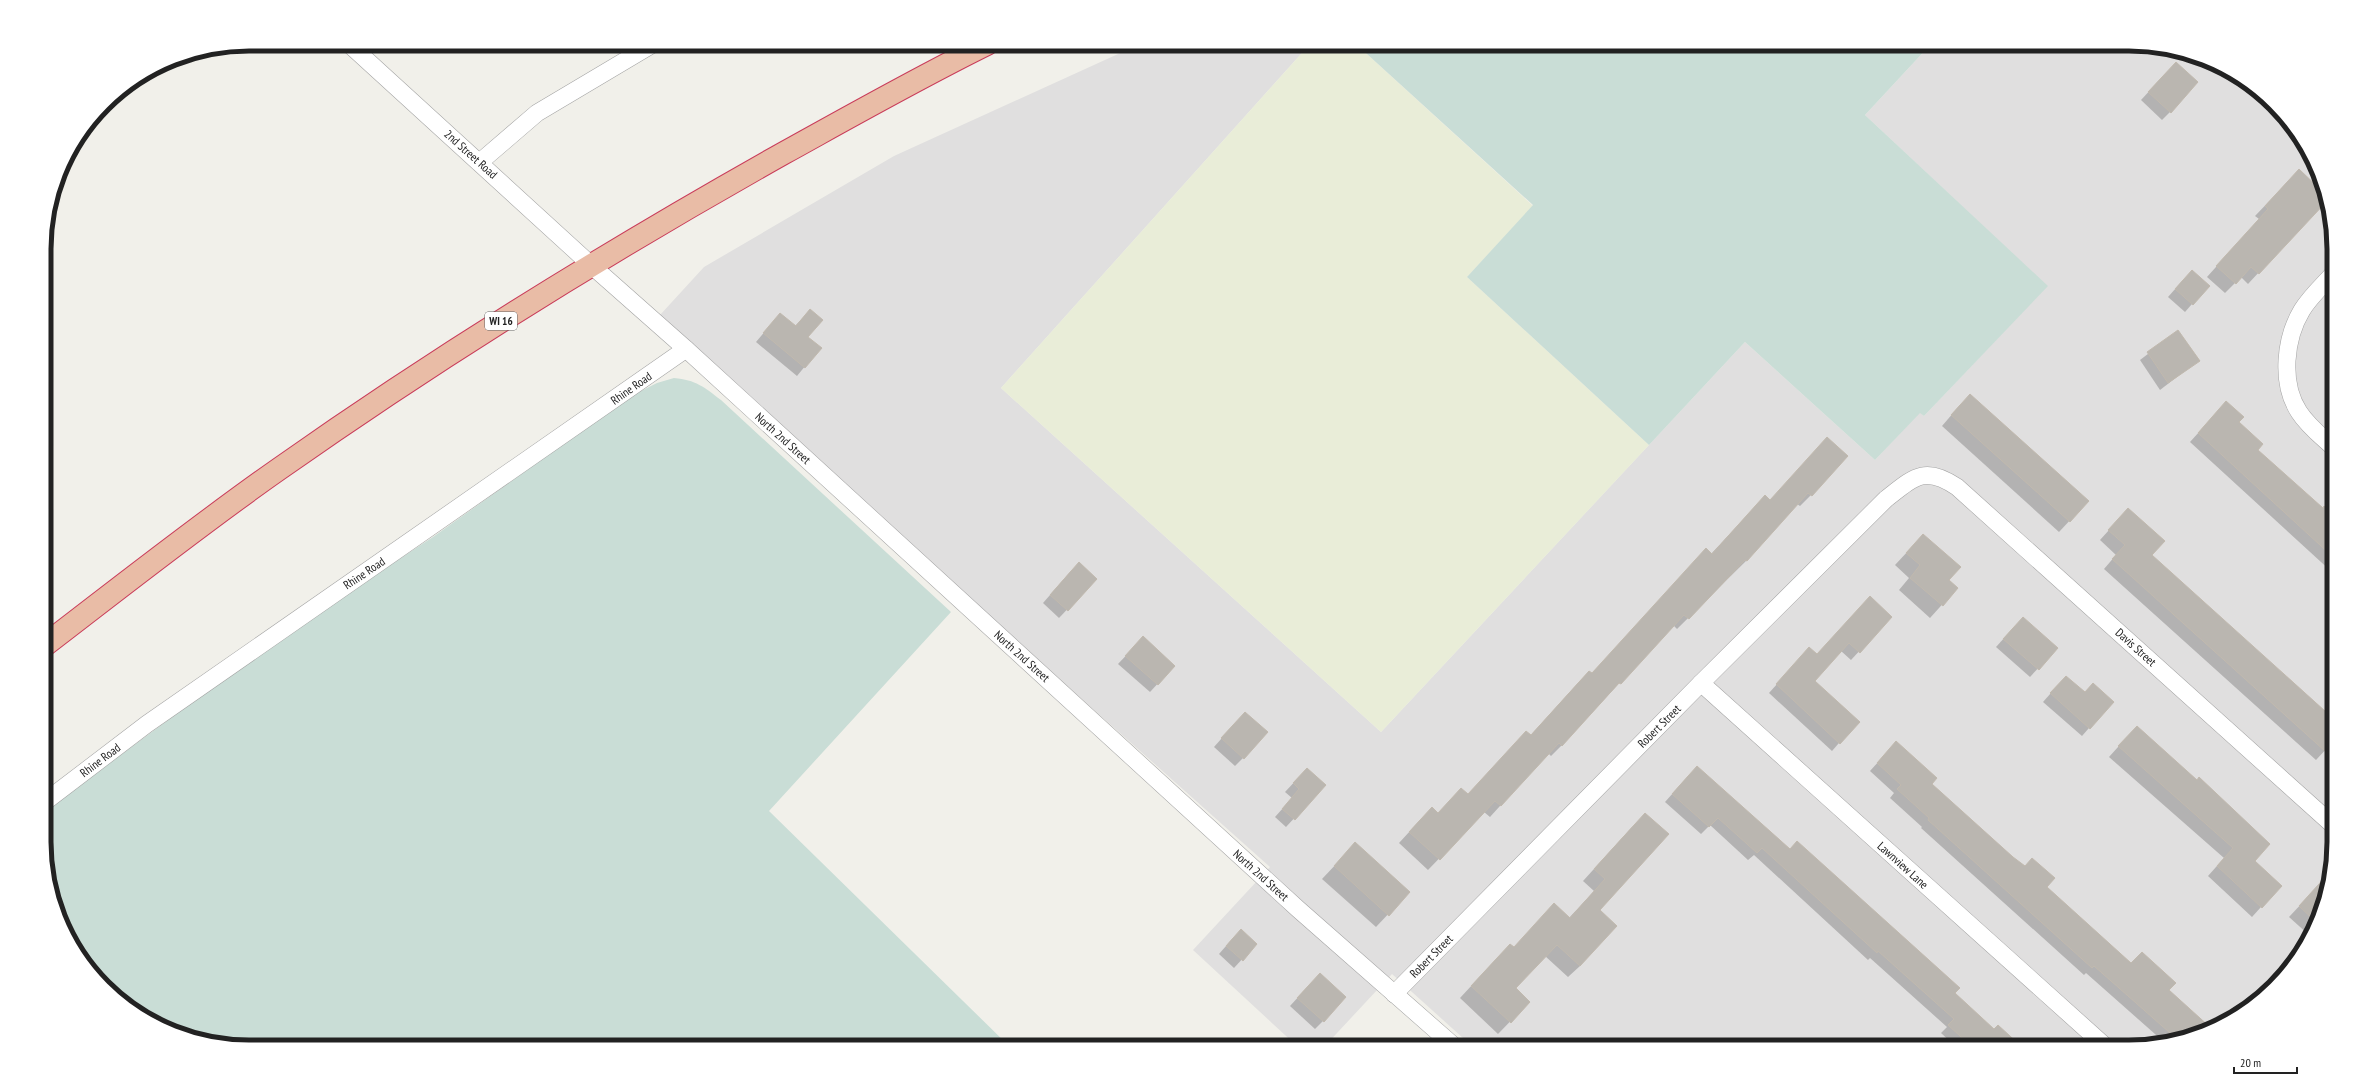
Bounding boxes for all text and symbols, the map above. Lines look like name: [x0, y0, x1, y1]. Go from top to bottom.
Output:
street label: 2nd Street Road: [441, 126, 501, 182]
road number: WI 16: [485, 312, 517, 330]
street label: Rhine Road: [607, 368, 655, 408]
street label: North 2nd Street: [752, 409, 814, 467]
street label: Rhine Road: [340, 554, 388, 592]
street label: Davis Street: [2112, 625, 2160, 670]
street label: North 2nd Street: [991, 627, 1053, 685]
street label: Robert Street: [1634, 701, 1684, 751]
street label: Rhine Road: [77, 740, 123, 780]
street label: Lawnview Lane: [1874, 838, 1932, 892]
street label: North 2nd Street: [1230, 846, 1292, 904]
street label: Robert Street: [1406, 931, 1456, 981]
scale bar: [2234, 1049, 2297, 1075]
text: 20 m: [2240, 1055, 2261, 1070]

